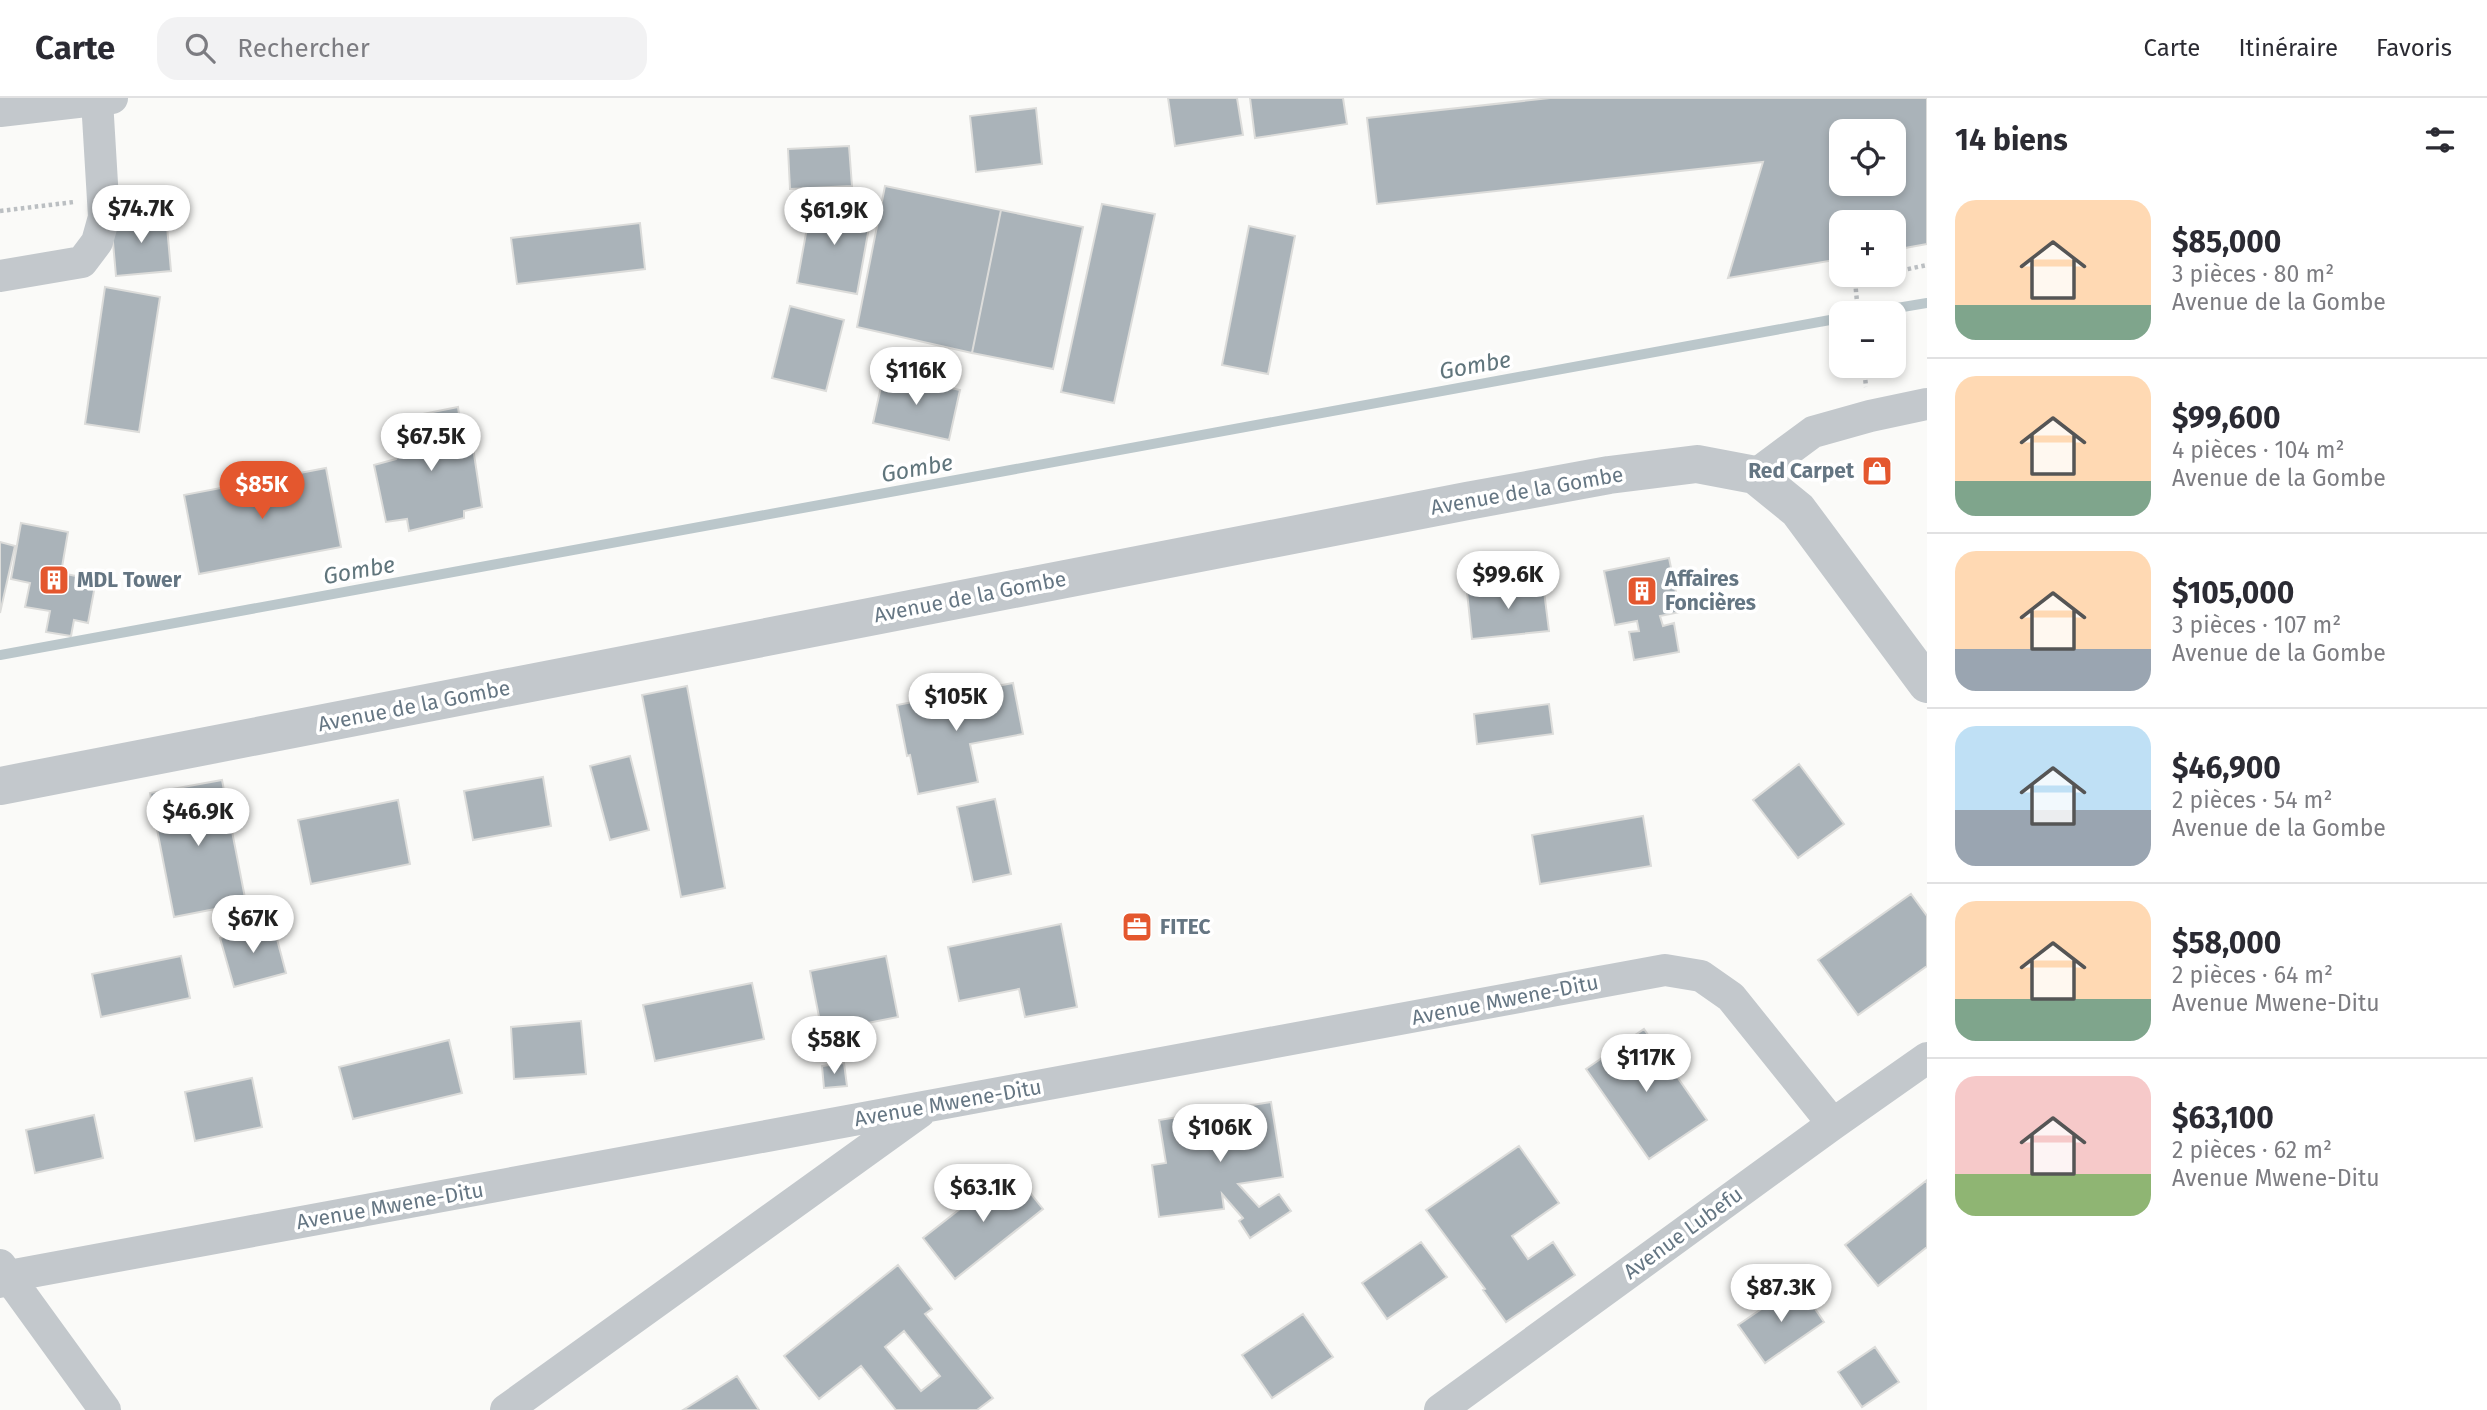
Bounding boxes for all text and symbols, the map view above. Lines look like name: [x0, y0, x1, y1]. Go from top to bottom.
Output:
search box: [157, 17, 647, 80]
text: Carte: [35, 28, 115, 68]
icon: search: [181, 29, 219, 67]
text: Rechercher: [237, 33, 370, 64]
text: Carte: [2144, 34, 2200, 62]
text: Itinéraire: [2238, 34, 2338, 62]
text: Favoris: [2376, 34, 2452, 62]
map controls: [1829, 119, 1906, 378]
button: locate: [1829, 119, 1906, 196]
icon: filters: [2421, 121, 2459, 159]
text: 14 biens: [1955, 122, 2068, 158]
pin: $74.7K: [84, 186, 198, 245]
pin: $61.9K: [777, 188, 891, 247]
text: $74.7K: [108, 194, 174, 222]
text: $61.9K: [800, 196, 868, 224]
button: +: [1829, 210, 1906, 287]
text: $85,000: [2172, 224, 2281, 260]
icon: home: [2011, 228, 2095, 312]
text: 3 pièces · 80 m²: [2172, 260, 2334, 288]
text: Avenue de la Gombe: [2172, 288, 2386, 316]
button: −: [1829, 301, 1906, 378]
water label: Gombe: [1437, 345, 1513, 385]
pin: $116K: [867, 348, 965, 407]
text: $116K: [886, 356, 946, 384]
text: $99,600: [2172, 400, 2281, 436]
icon: home: [2011, 404, 2095, 488]
pin: $67.5K: [374, 414, 488, 473]
text: $67.5K: [397, 422, 465, 450]
text: 4 pièces · 104 m²: [2172, 436, 2344, 464]
water label: Gombe: [879, 448, 955, 488]
shop icon: Red Carpet: [1860, 454, 1894, 488]
place label: Red Carpet: [1748, 458, 1855, 484]
street label: Avenue de la Gombe: [1429, 461, 1625, 521]
pin: $85K: [221, 462, 303, 521]
text: Avenue de la Gombe: [2172, 464, 2386, 492]
text: $85K: [236, 470, 288, 498]
water label: Gombe: [321, 550, 397, 590]
pin: $99.6K: [1451, 552, 1565, 611]
text: $99.6K: [1473, 560, 1543, 588]
building icon: MDL Tower: [37, 563, 71, 597]
street label: Avenue de la Gombe: [872, 566, 1068, 628]
place label: Affaires Foncières: [1664, 566, 1756, 616]
place label: MDL Tower: [77, 567, 182, 593]
building icon: Affaires Foncières: [1625, 574, 1659, 608]
text: $105,000: [2172, 575, 2294, 611]
icon: home: [2011, 579, 2095, 663]
text: 3 pièces · 107 m²: [2172, 611, 2341, 639]
text: Avenue de la Gombe: [2172, 639, 2386, 667]
pin: $105K: [907, 674, 1005, 733]
street label: Avenue de la Gombe: [316, 675, 512, 737]
text: $105K: [925, 682, 987, 710]
text: $46,900: [2172, 750, 2281, 786]
icon: home: [2011, 754, 2095, 838]
text: 2 pièces · 54 m²: [2172, 786, 2332, 814]
pin: $46.9K: [141, 788, 255, 848]
text: $46.9K: [162, 797, 234, 825]
text: Avenue de la Gombe: [2172, 814, 2386, 842]
pin: $67K: [212, 896, 294, 955]
text: $67K: [228, 904, 278, 932]
office icon: FITEC: [1120, 910, 1154, 944]
place label: FITEC: [1160, 914, 1211, 940]
text: $58,000: [2172, 925, 2281, 961]
icon: home: [2011, 929, 2095, 1013]
text: 2 pièces · 64 m²: [2172, 961, 2333, 989]
street label: Avenue Mwene-Ditu: [1409, 969, 1601, 1031]
text: Avenue Mwene-Ditu: [2172, 989, 2380, 1017]
pin: $58K: [793, 1016, 875, 1076]
text: $58K: [808, 1025, 860, 1053]
pin: $117K: [1597, 1034, 1695, 1094]
text: $117K: [1617, 1043, 1675, 1071]
street label: Avenue Mwene-Ditu: [852, 1074, 1044, 1132]
text: $63,100: [2172, 1100, 2274, 1136]
pin: $106K: [1171, 1104, 1269, 1164]
icon: home: [2011, 1104, 2095, 1188]
text: $106K: [1188, 1113, 1252, 1141]
text: 2 pièces · 62 m²: [2172, 1136, 2332, 1164]
pin: $63.1K: [926, 1164, 1040, 1224]
text: Avenue Mwene-Ditu: [2172, 1164, 2380, 1192]
text: $63.1K: [950, 1173, 1016, 1201]
street label: Avenue Mwene-Ditu: [294, 1177, 486, 1235]
street label: Avenue Lubefu: [1618, 1181, 1748, 1285]
pin: $87.3K: [1724, 1264, 1838, 1324]
text: $87.3K: [1747, 1273, 1815, 1301]

